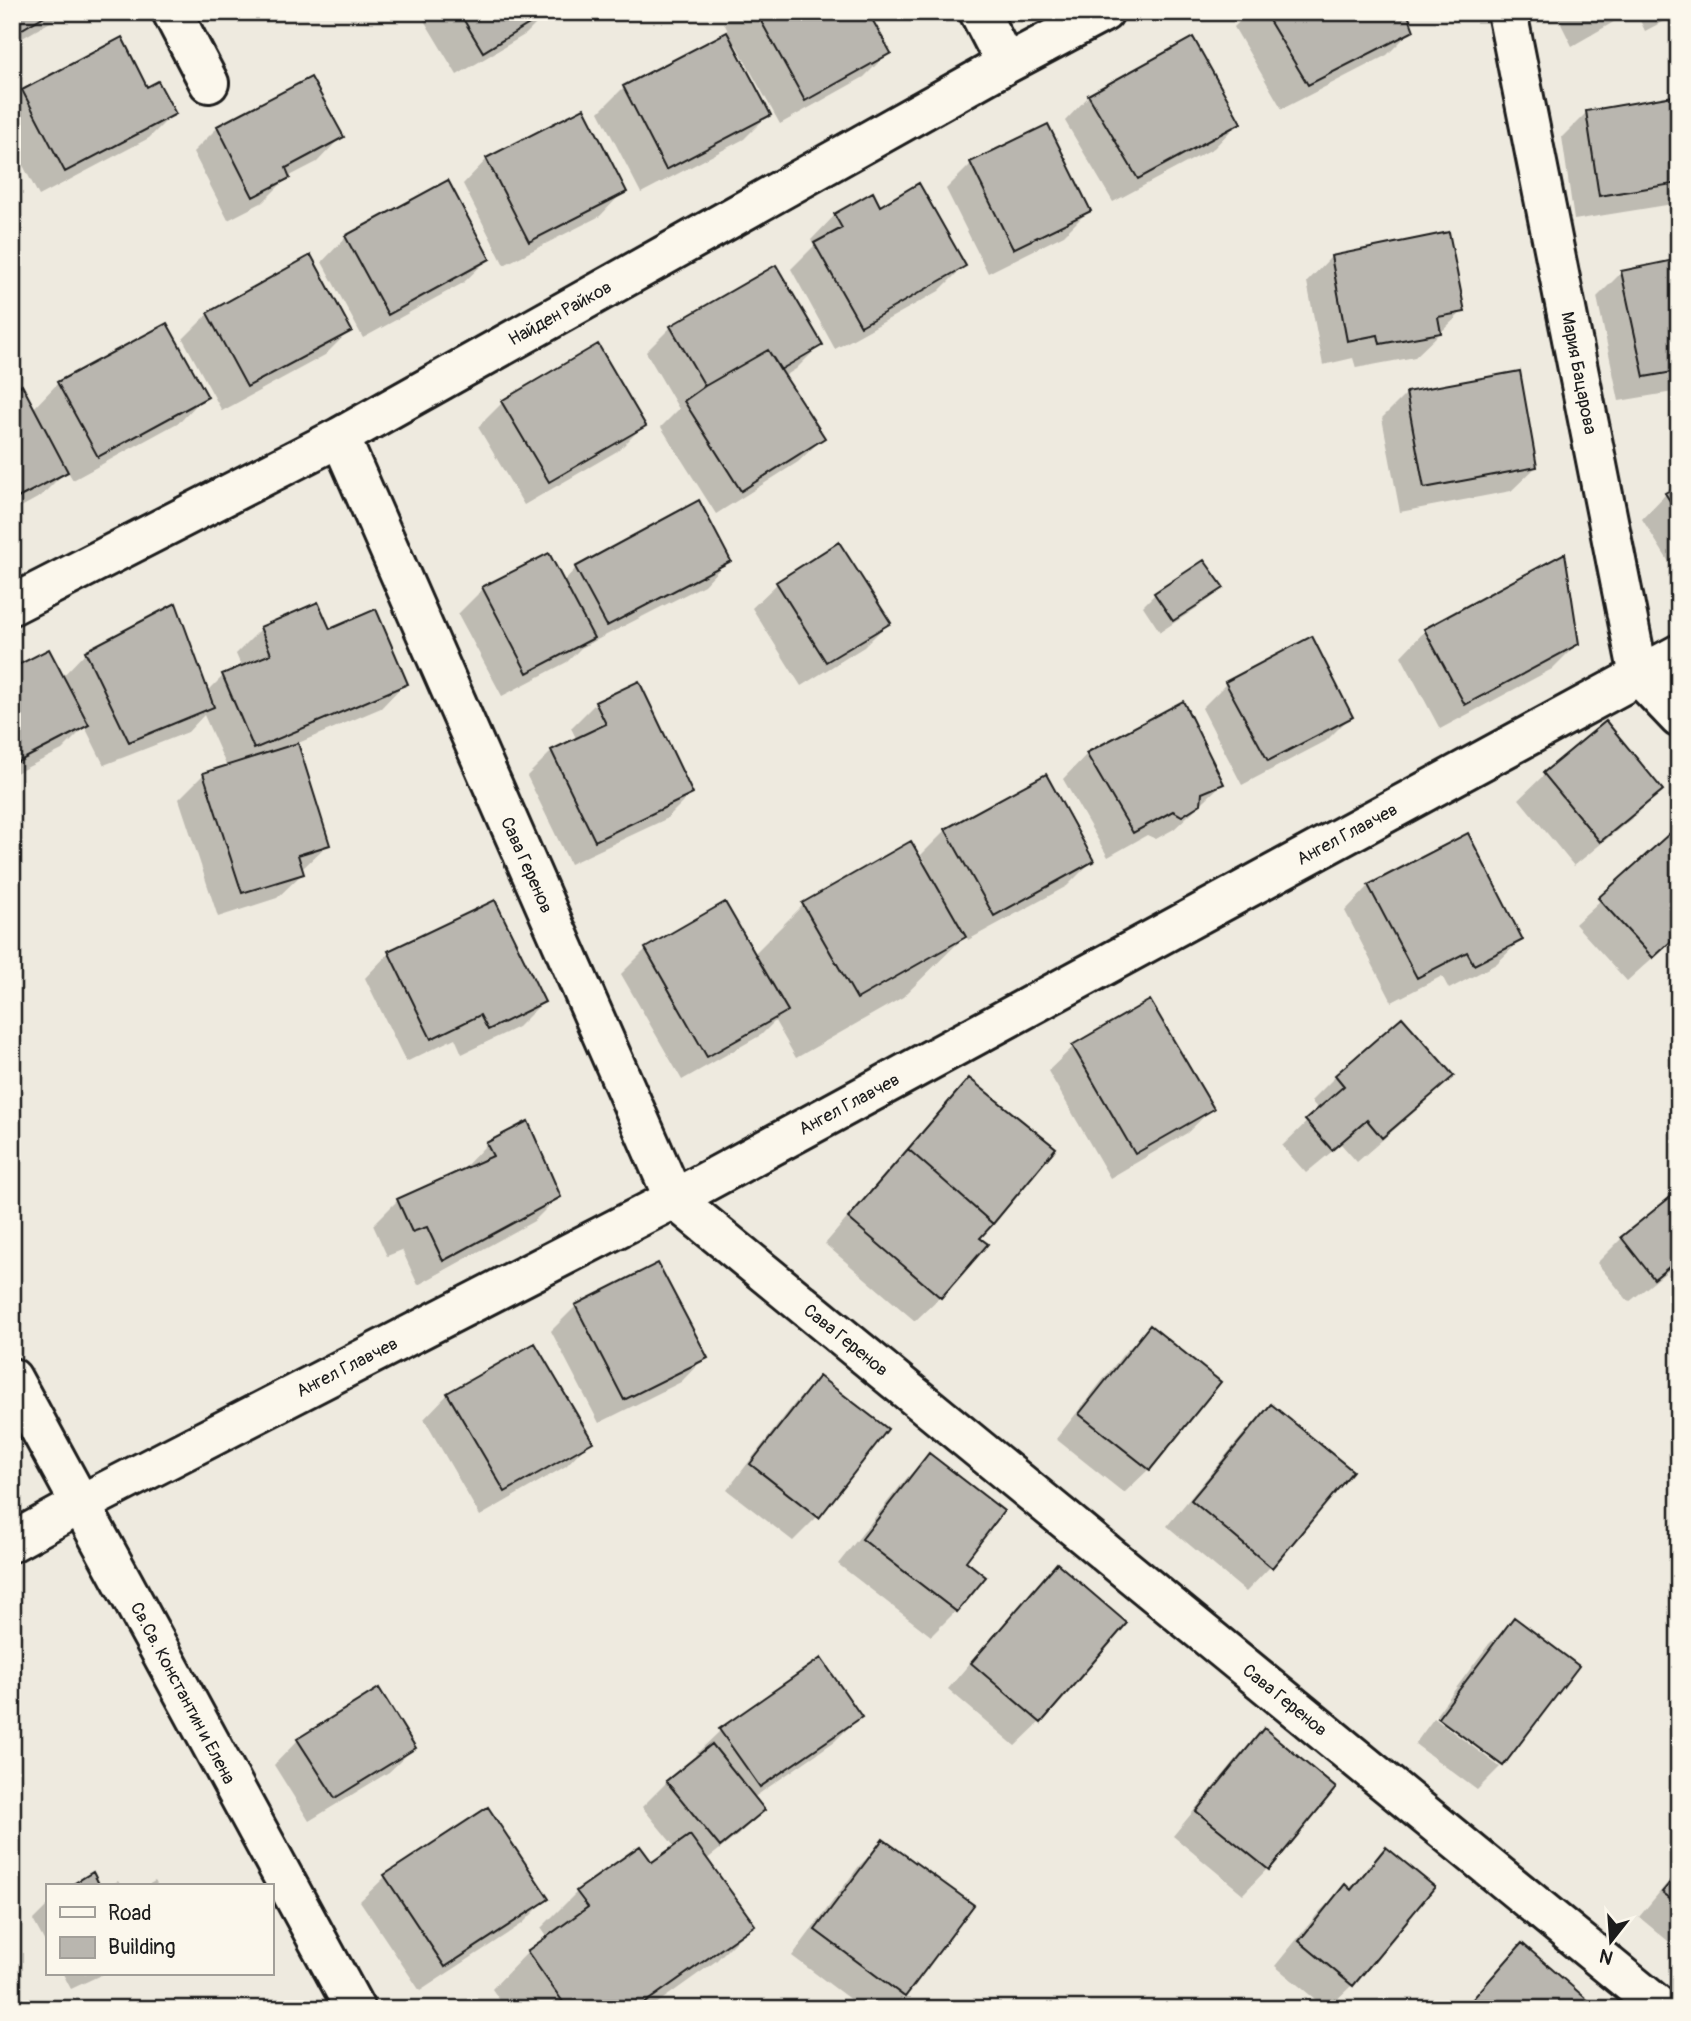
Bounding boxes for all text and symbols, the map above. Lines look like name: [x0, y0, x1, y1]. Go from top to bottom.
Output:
street label: Найден Райков: [504, 276, 616, 351]
street label: Мария Бацарова: [1555, 310, 1602, 436]
street label: Ангел Главчев: [1293, 798, 1402, 871]
street label: Сава Геренов: [495, 813, 558, 917]
street label: Ангел Главчев: [795, 1068, 904, 1141]
street label: Сава Геренов: [798, 1299, 893, 1382]
street label: Ангел Главчев: [292, 1332, 402, 1403]
street label: Св.Св. Константин и Елена: [125, 1598, 240, 1788]
street label: Сава Геренов: [1237, 1659, 1332, 1742]
legend: [46, 1884, 273, 1976]
text: Road: [108, 1900, 152, 1927]
north arrow: [1576, 1906, 1646, 1976]
text: Building: [108, 1934, 175, 1961]
text: N: [1597, 1943, 1616, 1970]

